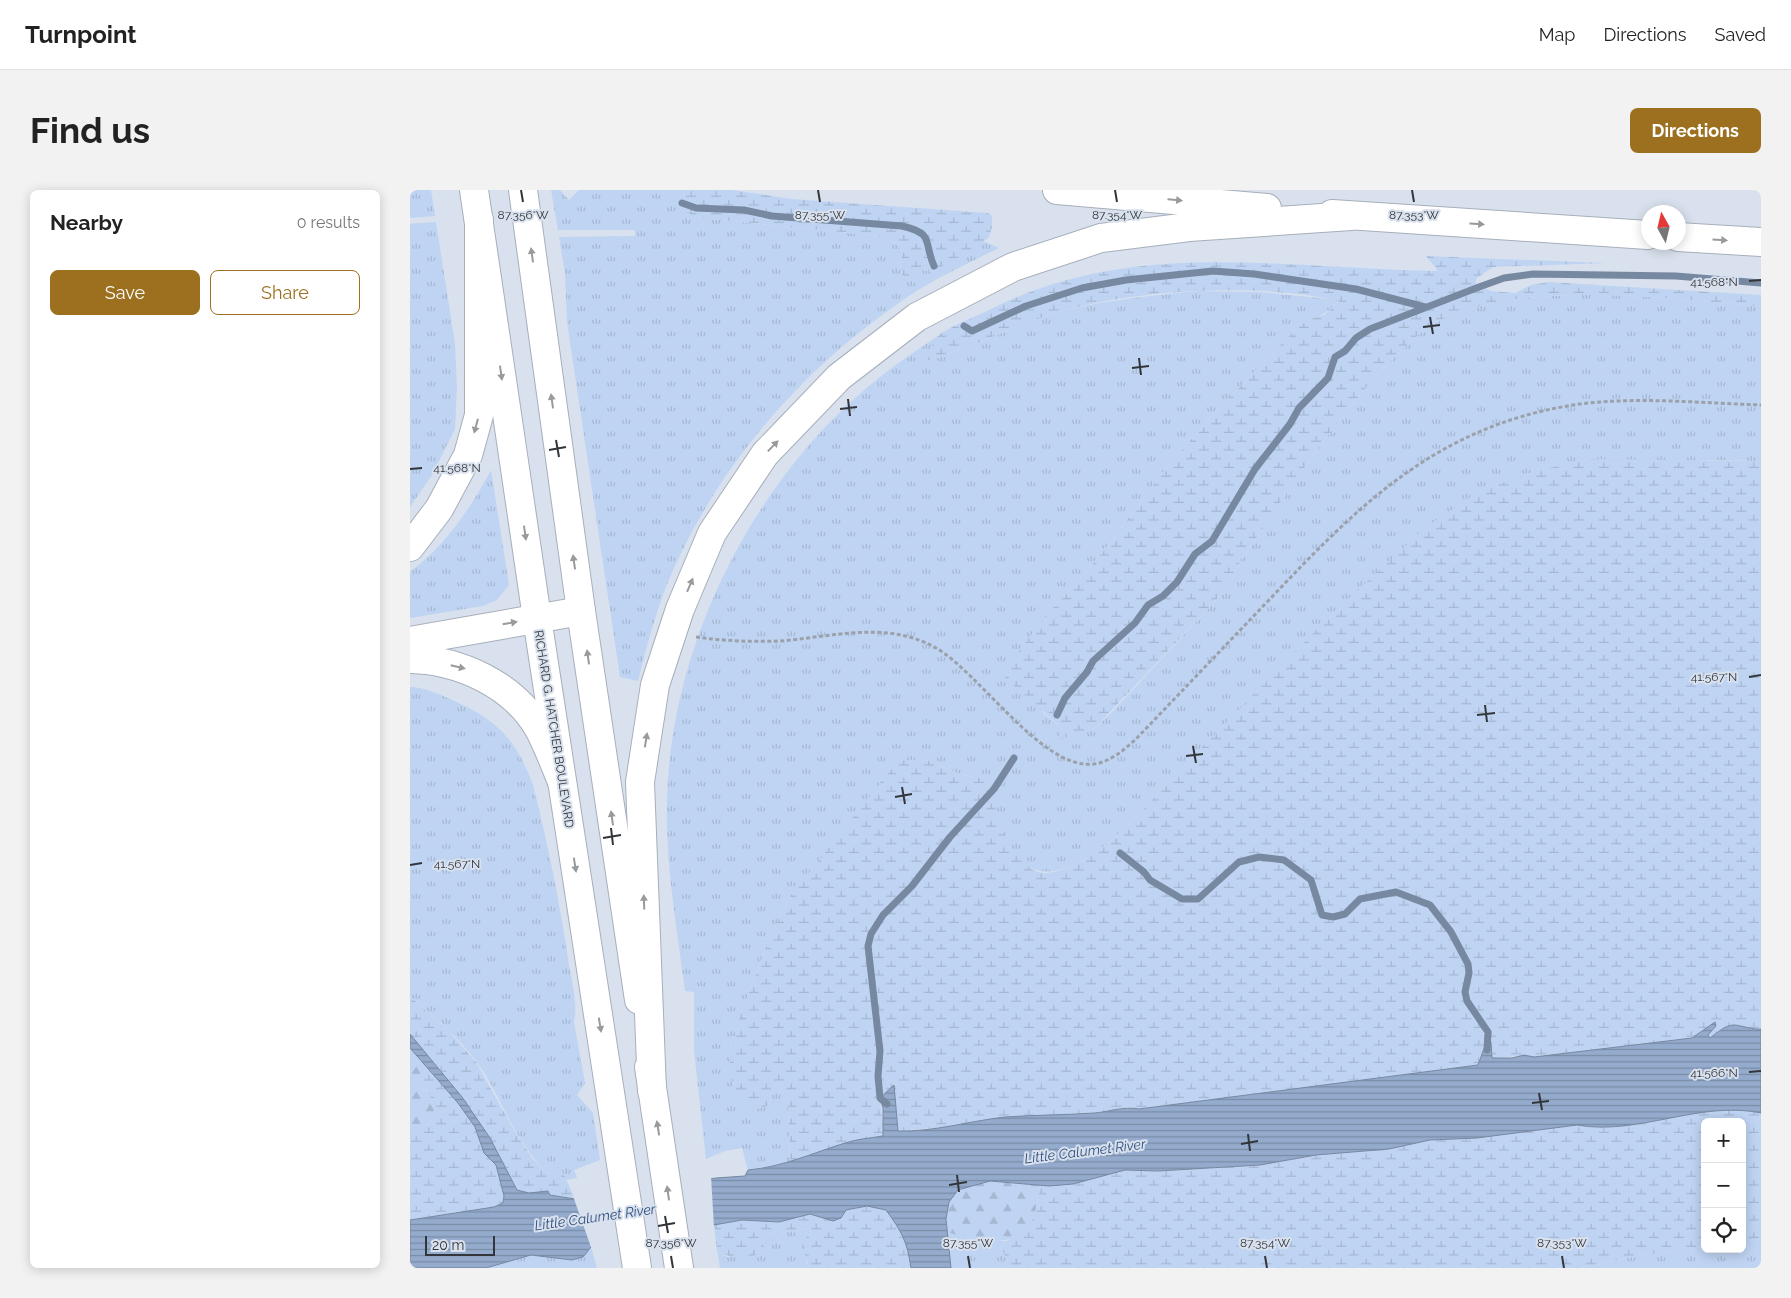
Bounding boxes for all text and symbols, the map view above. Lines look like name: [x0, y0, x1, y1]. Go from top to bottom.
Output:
text: Turnpoint: [25, 20, 137, 49]
text: Map: [1539, 24, 1575, 45]
text: Directions: [1603, 24, 1687, 45]
text: Saved: [1715, 24, 1766, 45]
button: Directions: [1630, 108, 1761, 153]
text: Find us: [30, 110, 150, 151]
one-way arrow: [1168, 197, 1184, 205]
north arrow: [1641, 205, 1686, 250]
text: 87.356°W: [498, 208, 549, 222]
text: 87.355°W: [795, 208, 846, 222]
text: 87.354°W: [1092, 208, 1143, 222]
text: 87.353°W: [1389, 208, 1439, 222]
text: Nearby: [50, 210, 123, 235]
text: 0 results: [297, 213, 360, 232]
one-way arrow: [1469, 220, 1485, 228]
one-way arrow: [1712, 236, 1728, 244]
one-way arrow: [528, 246, 536, 262]
button: Save: [50, 270, 200, 315]
button: Share: [210, 270, 360, 315]
text: 41.568°N: [1690, 275, 1738, 289]
one-way arrow: [497, 365, 505, 381]
one-way arrow: [548, 393, 556, 409]
one-way arrow: [472, 419, 480, 434]
one-way arrow: [767, 440, 779, 452]
text: 41.568°N: [433, 461, 481, 475]
one-way arrow: [521, 526, 529, 542]
one-way arrow: [570, 554, 578, 570]
one-way arrow: [687, 578, 695, 592]
one-way arrow: [502, 618, 518, 626]
street label: RICHARD G. HATCHER BOULEVARD: [531, 629, 577, 829]
one-way arrow: [583, 649, 591, 665]
one-way arrow: [450, 664, 466, 672]
text: 41.567°N: [1691, 670, 1737, 684]
one-way arrow: [643, 732, 651, 748]
one-way arrow: [607, 809, 615, 825]
text: 41.567°N: [434, 857, 480, 871]
one-way arrow: [571, 857, 579, 873]
one-way arrow: [640, 894, 648, 910]
one-way arrow: [596, 1018, 604, 1034]
text: 41.566°N: [1690, 1066, 1738, 1080]
map controls: [1701, 1118, 1746, 1253]
button: +: [1701, 1118, 1746, 1163]
one-way arrow: [654, 1120, 662, 1136]
water label: Little Calumet River: [1023, 1135, 1148, 1166]
button: −: [1701, 1163, 1746, 1208]
one-way arrow: [663, 1185, 671, 1201]
water label: Little Calumet River: [533, 1200, 658, 1233]
button: locate: [1701, 1208, 1746, 1253]
scale bar: [425, 1233, 495, 1256]
text: 87.356°W: [646, 1236, 697, 1250]
text: 87.355°W: [943, 1236, 994, 1250]
text: 87.354°W: [1240, 1236, 1291, 1250]
text: 87.353°W: [1537, 1236, 1587, 1250]
text: 20 m: [432, 1237, 464, 1253]

